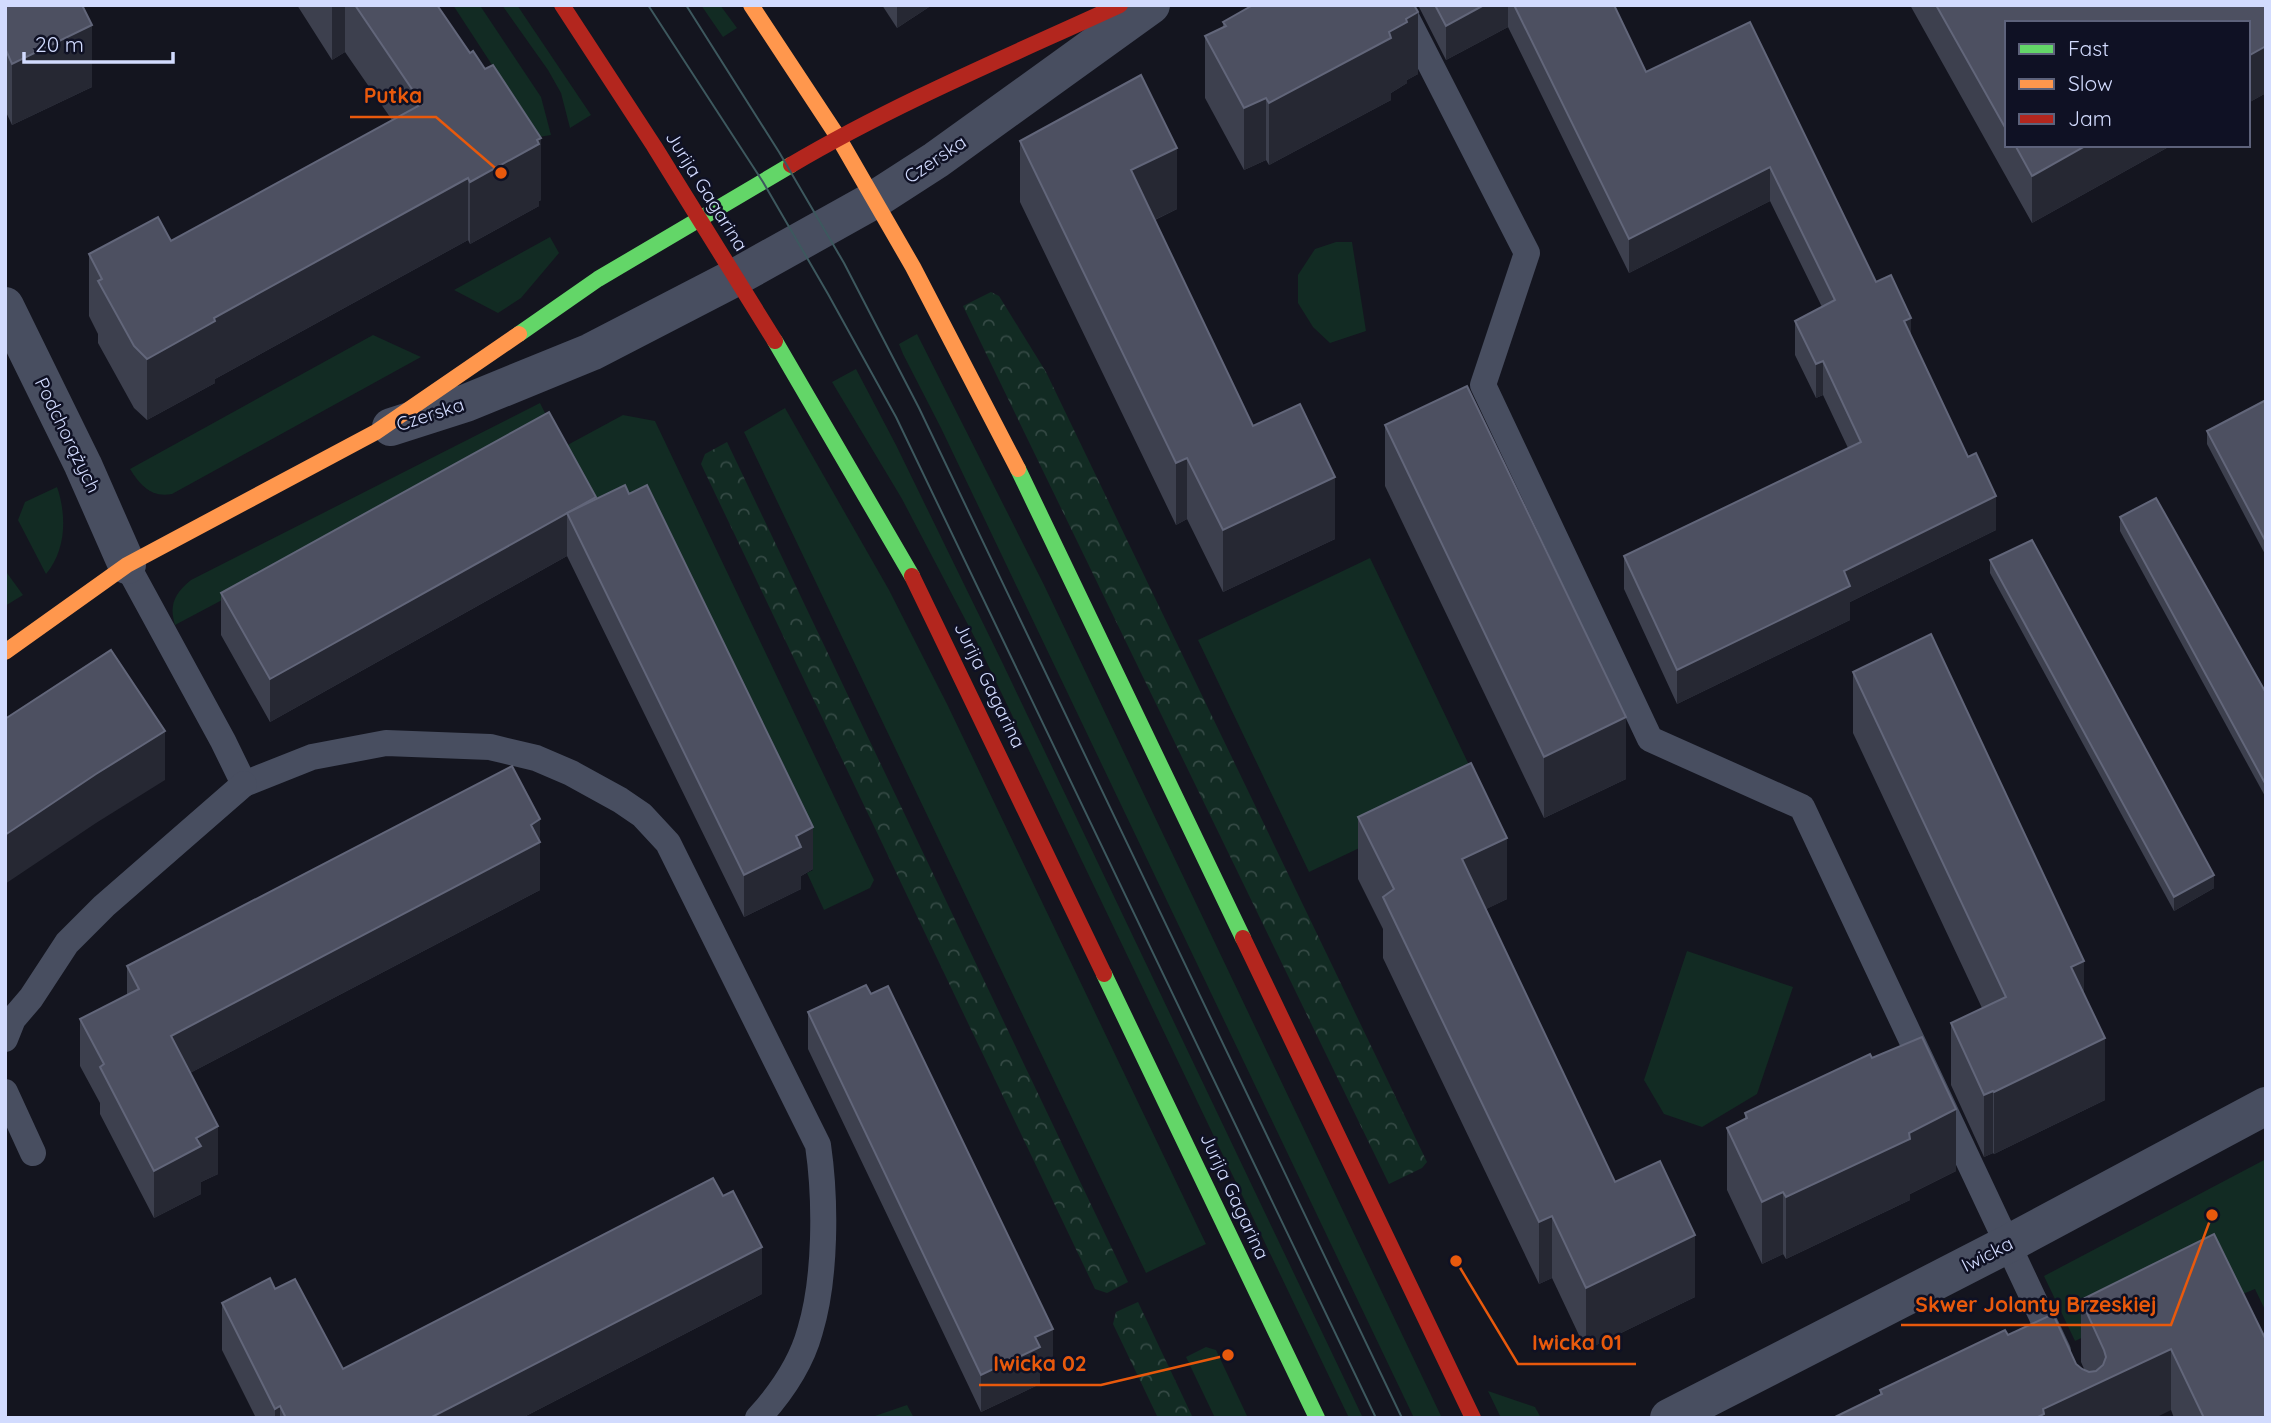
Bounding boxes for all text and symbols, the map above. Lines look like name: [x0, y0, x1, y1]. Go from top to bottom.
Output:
scale bar: [24, 21, 173, 65]
legend: [2005, 21, 2250, 147]
text: 20 m: [35, 31, 84, 57]
text: Fast: [2068, 35, 2109, 61]
text: Slow: [2068, 70, 2113, 96]
callout: Putka: [350, 75, 436, 117]
text: Putka: [364, 82, 422, 108]
text: Jam: [2068, 105, 2112, 131]
street label: Jurija Gagarina: [661, 127, 753, 255]
street label: Czerska: [899, 130, 971, 188]
street label: Podchorążych: [30, 373, 106, 497]
street label: Czerska: [393, 392, 467, 436]
street label: Jurija Gagarina: [949, 618, 1031, 752]
street label: Jurija Gagarina: [1195, 1129, 1275, 1263]
street label: Iwicka: [1957, 1231, 2017, 1277]
callout: Skwer Jolanty Brzeskiej: [1901, 1283, 2171, 1325]
text: Skwer Jolanty Brzeskiej: [1915, 1291, 2157, 1317]
callout: Iwicka 01: [1518, 1322, 1636, 1364]
text: Iwicka 01: [1532, 1329, 1622, 1355]
callout: Iwicka 02: [979, 1343, 1101, 1385]
text: Iwicka 02: [993, 1350, 1087, 1376]

